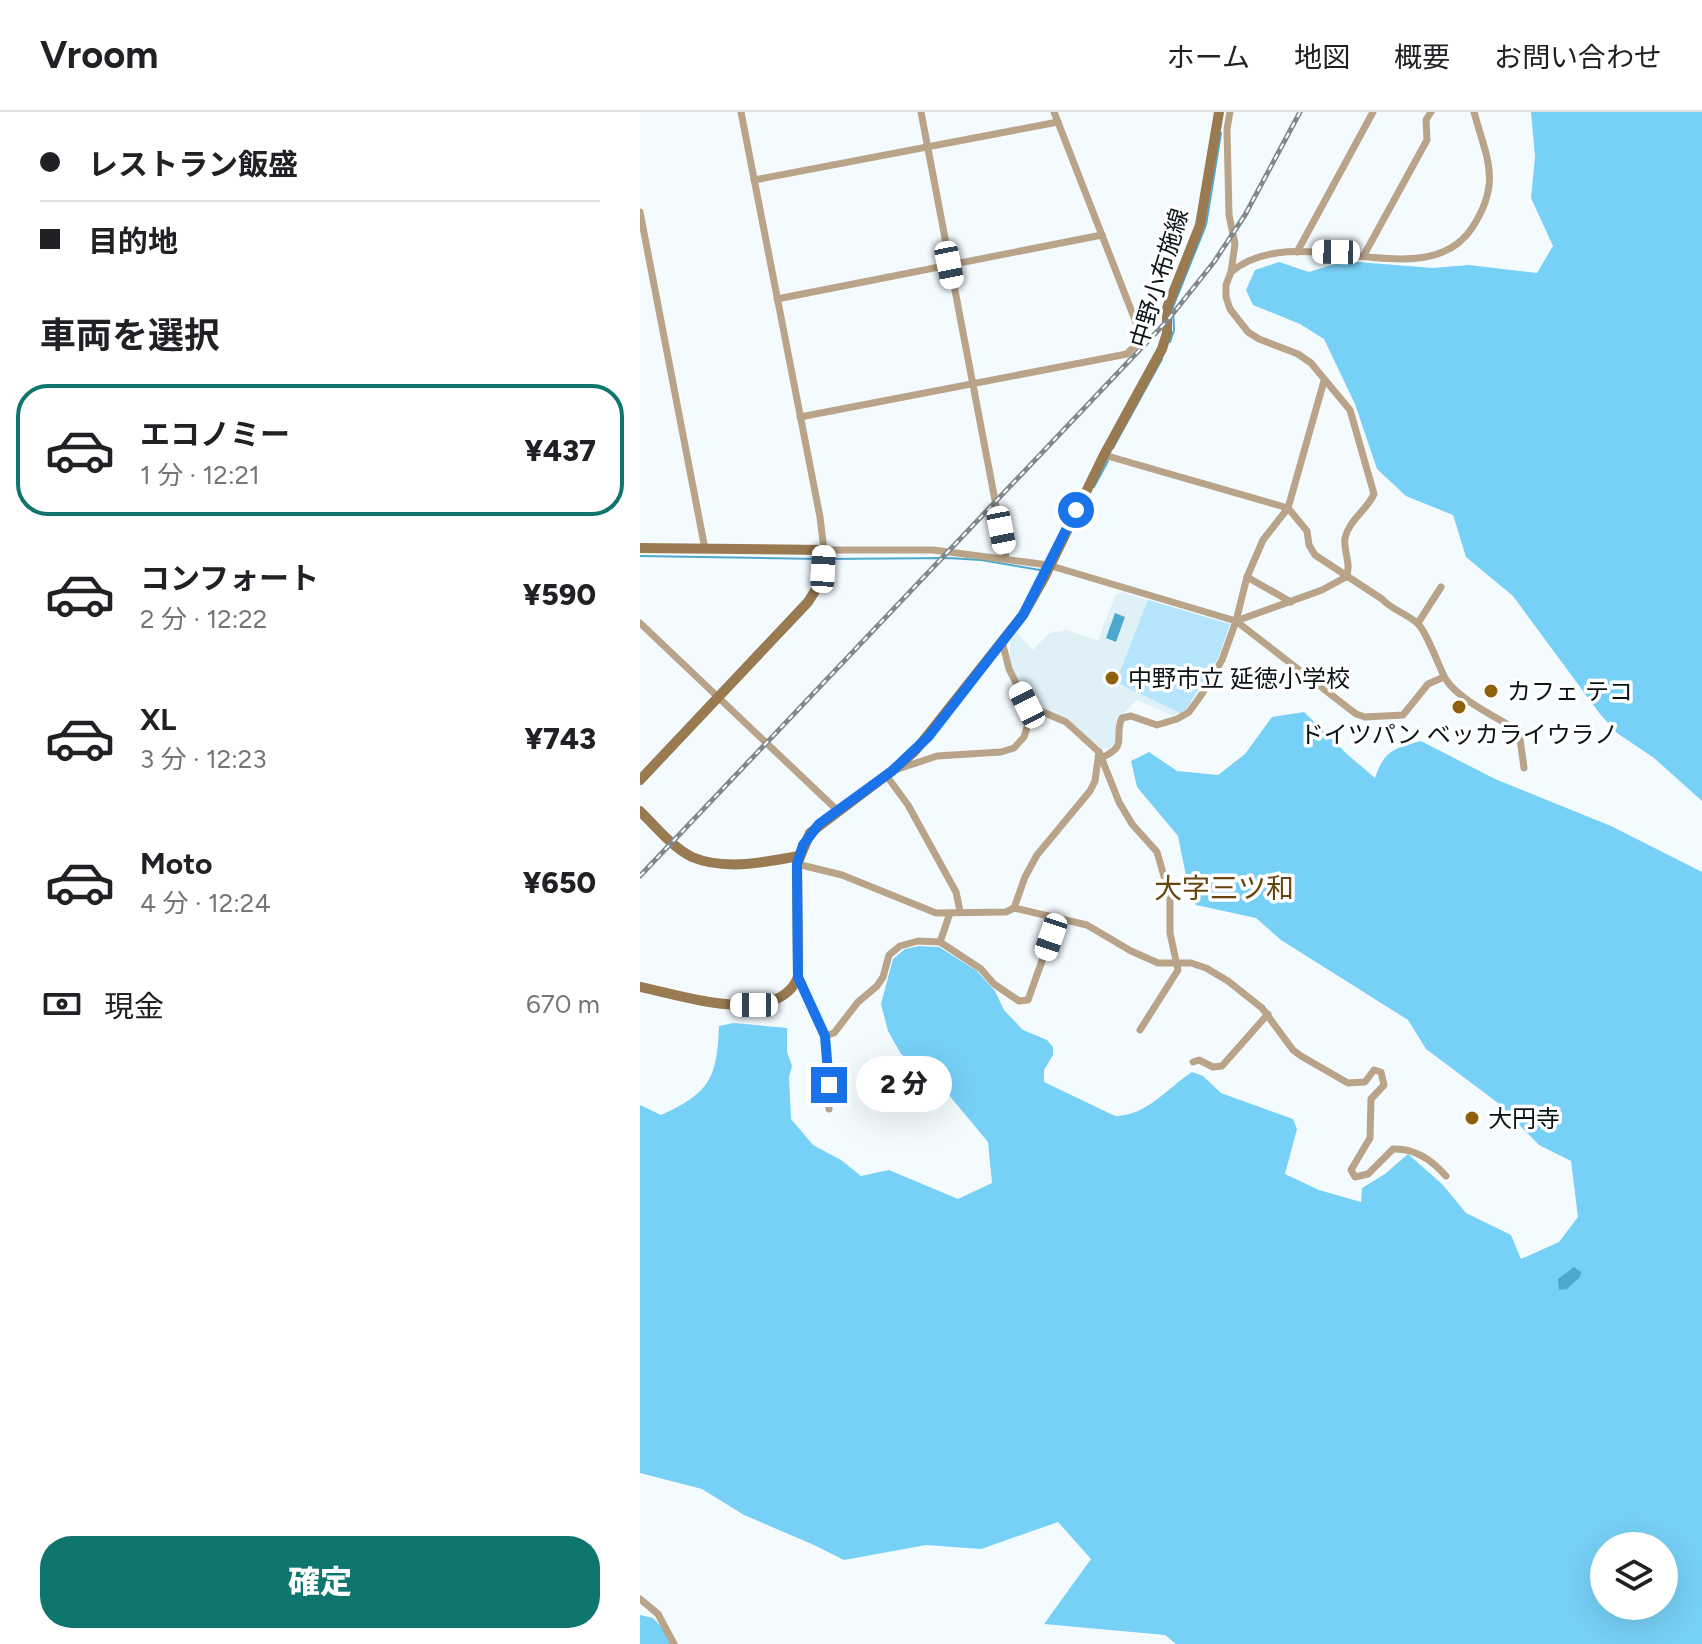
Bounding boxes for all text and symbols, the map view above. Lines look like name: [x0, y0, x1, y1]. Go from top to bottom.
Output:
text: Vroom: [40, 32, 158, 78]
text: ホーム: [1167, 40, 1250, 74]
text: 地図: [1294, 40, 1350, 74]
text: 概要: [1394, 40, 1450, 74]
text: お問い合わせ: [1494, 40, 1662, 74]
text: レストラン飯盛: [88, 146, 298, 183]
street label: 中野小布施線: [1124, 205, 1194, 351]
text: 目的地: [88, 223, 178, 260]
car: [933, 239, 965, 291]
car: [1312, 240, 1360, 264]
text: 車両を選択: [40, 314, 220, 357]
icon: car: [44, 414, 116, 486]
text: エコノミー: [140, 416, 290, 453]
text: ¥437: [524, 432, 596, 469]
text: 1 分 · 12:21: [140, 459, 260, 491]
route start: [1058, 492, 1094, 528]
car: [985, 504, 1017, 556]
car: [810, 544, 836, 594]
icon: car: [44, 558, 116, 630]
text: コンフォート: [140, 560, 319, 597]
text: ¥590: [523, 576, 596, 613]
text: 2 分 · 12:22: [140, 603, 267, 635]
place label: 中野市立 延徳小学校: [1128, 664, 1350, 693]
marker: 中野市立 延徳小学校: [1103, 669, 1121, 687]
place label: カフェ テコ: [1507, 677, 1633, 706]
car: [1005, 678, 1049, 732]
marker: カフェ テコ: [1482, 682, 1500, 700]
marker: ドイツパン ベッカライウラノ: [1450, 698, 1468, 716]
text: XL: [140, 701, 176, 738]
icon: car: [44, 702, 116, 774]
text: ¥743: [524, 720, 596, 757]
place label: ドイツパン ベッカライウラノ: [1300, 720, 1618, 749]
text: 3 分 · 12:23: [140, 743, 267, 775]
text: Moto: [140, 845, 212, 882]
icon: car: [44, 846, 116, 918]
text: ¥650: [523, 864, 596, 901]
district label: 大字三ツ和: [1154, 871, 1294, 905]
text: 4 分 · 12:24: [140, 887, 271, 919]
car: [1032, 910, 1070, 964]
icon: cash: [40, 982, 84, 1026]
text: 現金: [104, 988, 164, 1025]
text: 670 m: [526, 988, 600, 1020]
car: [730, 993, 778, 1017]
callout: 2 分: [857, 1057, 953, 1113]
route end: [811, 1067, 847, 1103]
text: 2 分: [880, 1068, 928, 1100]
place label: 大円寺: [1488, 1104, 1560, 1133]
marker: 大円寺: [1463, 1109, 1481, 1127]
map controls: [1590, 1532, 1678, 1620]
button: layers: [1590, 1532, 1678, 1620]
button: 確定: [40, 1536, 600, 1628]

